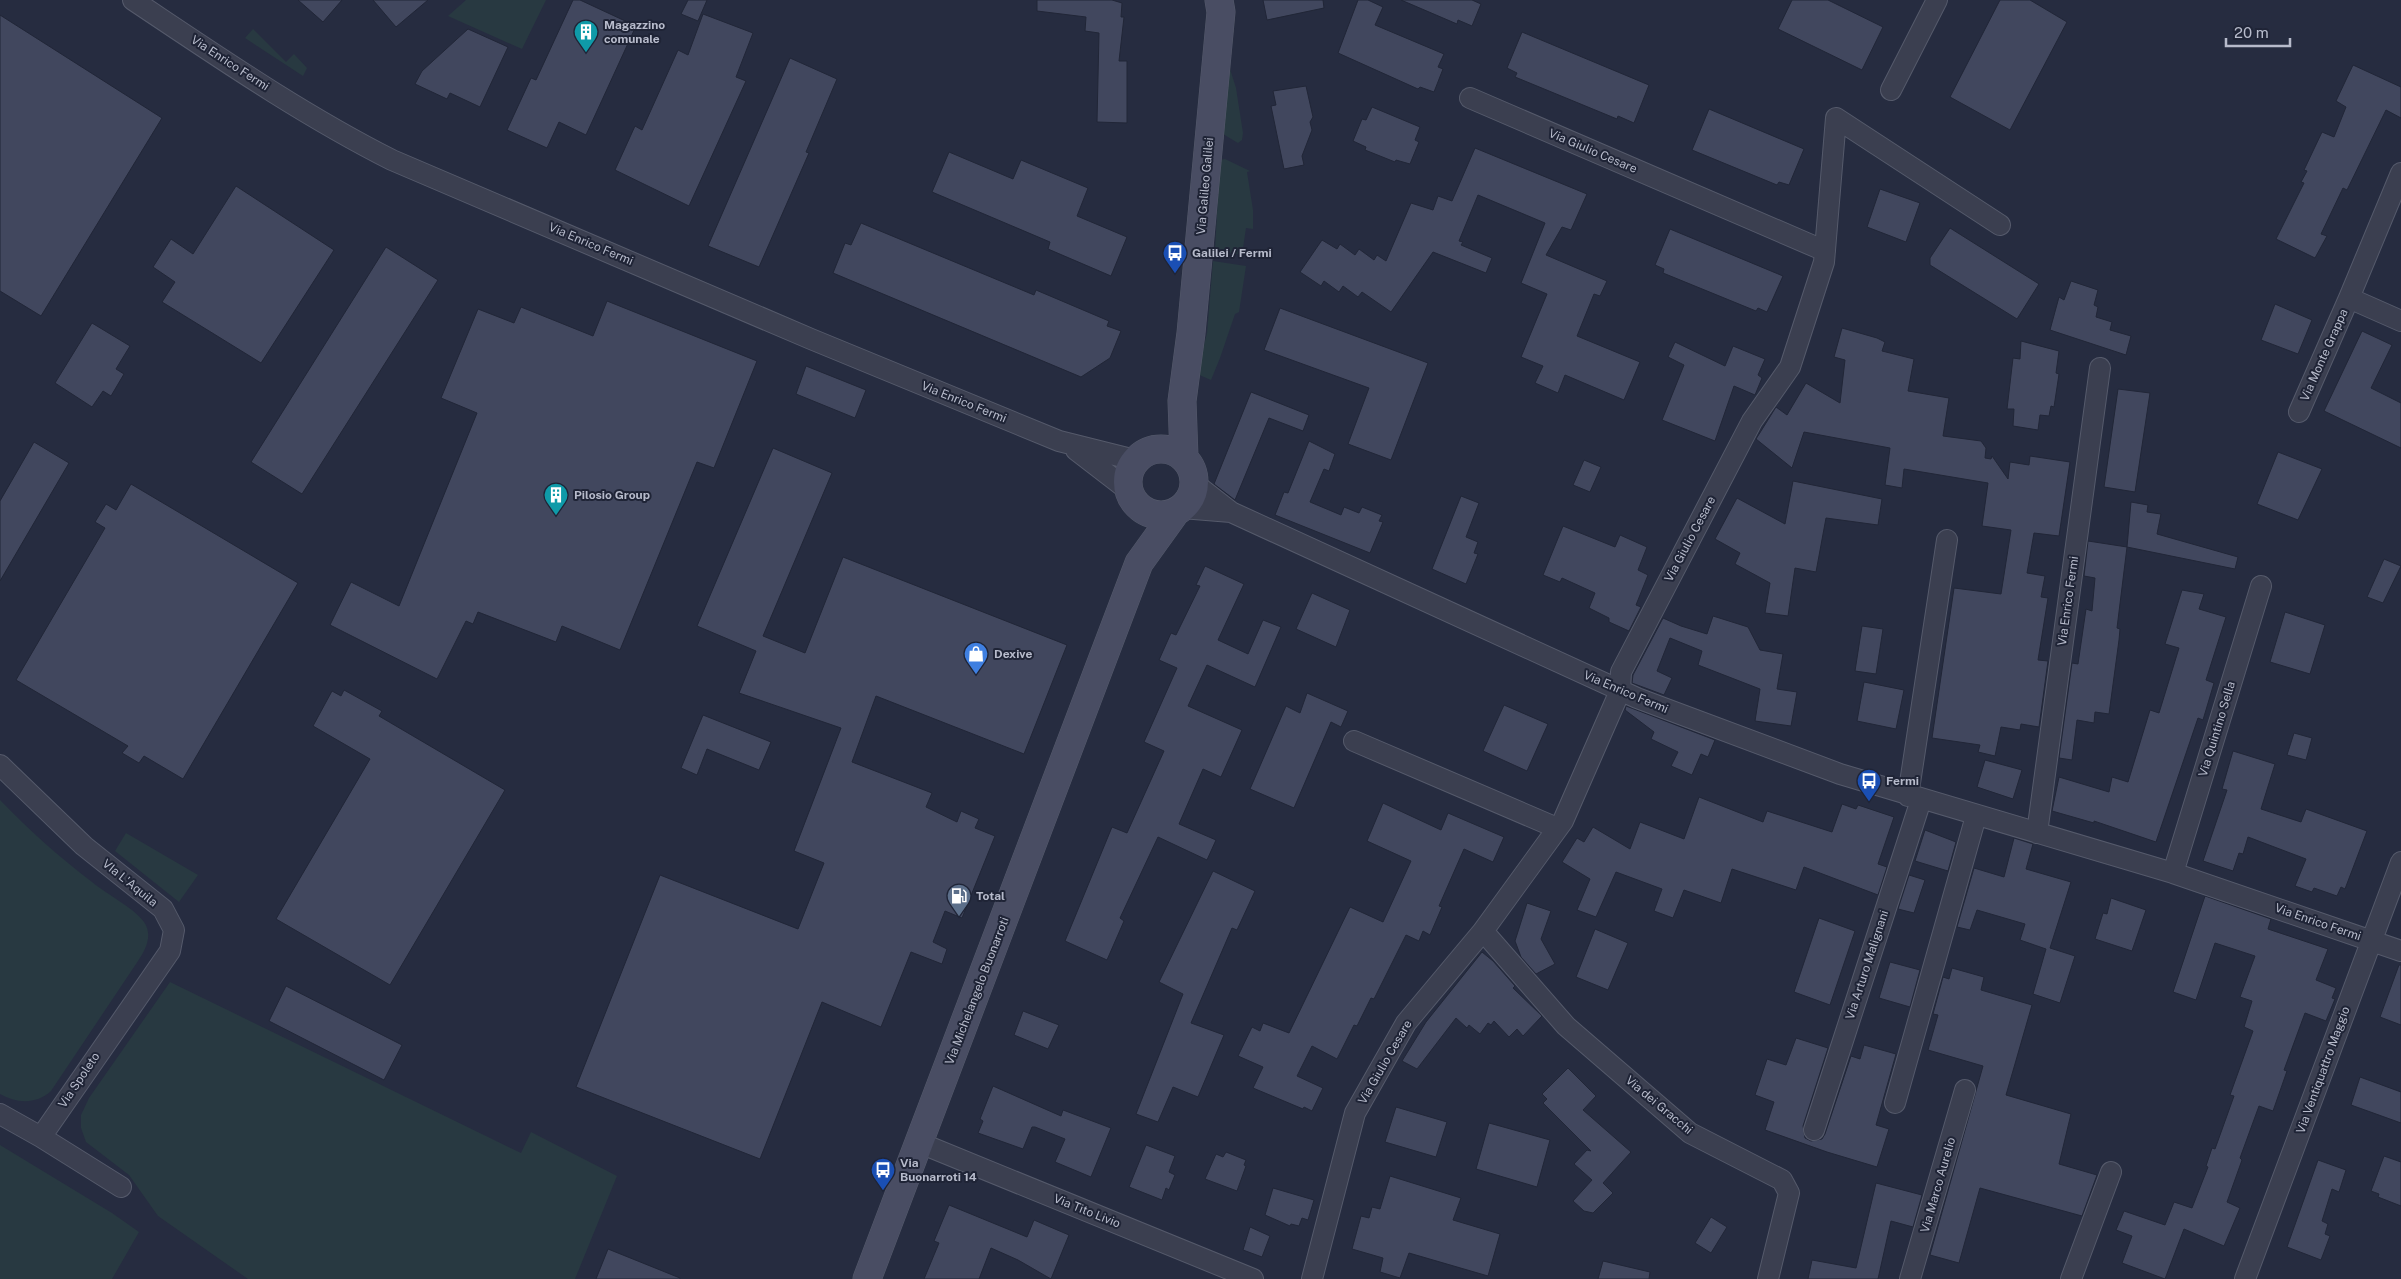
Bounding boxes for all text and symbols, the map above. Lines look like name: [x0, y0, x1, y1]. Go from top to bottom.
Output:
scale bar: [2226, 15, 2290, 47]
place label: Magazzino comunale: [604, 18, 665, 46]
building icon: Magazzino comunale: [573, 19, 599, 53]
text: 20 m: [2234, 24, 2269, 41]
street label: Via Enrico Fermi: [188, 33, 272, 93]
street label: Via Giulio Cesare: [1547, 126, 1640, 176]
street label: Via Galileo Galilei: [1194, 137, 1216, 235]
street label: Via Enrico Fermi: [547, 220, 635, 268]
bus stop icon: Galilei / Fermi: [1162, 240, 1188, 274]
place label: Galilei / Fermi: [1192, 246, 1272, 260]
street label: Via Monte Grappa: [2297, 307, 2351, 403]
street label: Via Enrico Fermi: [919, 379, 1009, 425]
building icon: Pilosio Group: [543, 482, 569, 516]
place label: Pilosio Group: [574, 488, 650, 502]
street label: Via Giulio Cesare: [1662, 494, 1719, 584]
street label: Via Enrico Fermi: [2055, 555, 2081, 647]
shop icon: Dexive: [963, 641, 989, 675]
place label: Dexive: [994, 647, 1032, 661]
street label: Via Enrico Fermi: [1582, 668, 1670, 716]
street label: Via Quintino Sella: [2196, 680, 2238, 778]
bus stop icon: Fermi: [1856, 768, 1882, 802]
place label: Fermi: [1886, 774, 1919, 788]
street label: VIa L'Aquila: [100, 857, 160, 909]
fuel station icon: Total: [946, 883, 972, 917]
place label: Total: [976, 889, 1005, 903]
street label: Via Enrico Fermi: [2273, 901, 2363, 943]
street label: Via Arturo Malignani: [1843, 909, 1891, 1021]
street label: Via Michelangelo Buonarroti: [942, 915, 1012, 1067]
street label: Via Ventiquattro Maggio: [2293, 1004, 2353, 1135]
street label: Via Giulio Cesare: [1355, 1017, 1415, 1107]
street label: Via Spoleto: [55, 1050, 103, 1110]
street label: Via dei Gracchi: [1623, 1073, 1695, 1137]
street label: Via Marco Aurelio: [1918, 1135, 1958, 1234]
place label: Via Buonarroti 14: [900, 1156, 977, 1184]
bus stop icon: Via Buonarroti 14: [870, 1157, 896, 1191]
street label: Via Tito Livio: [1052, 1191, 1123, 1231]

